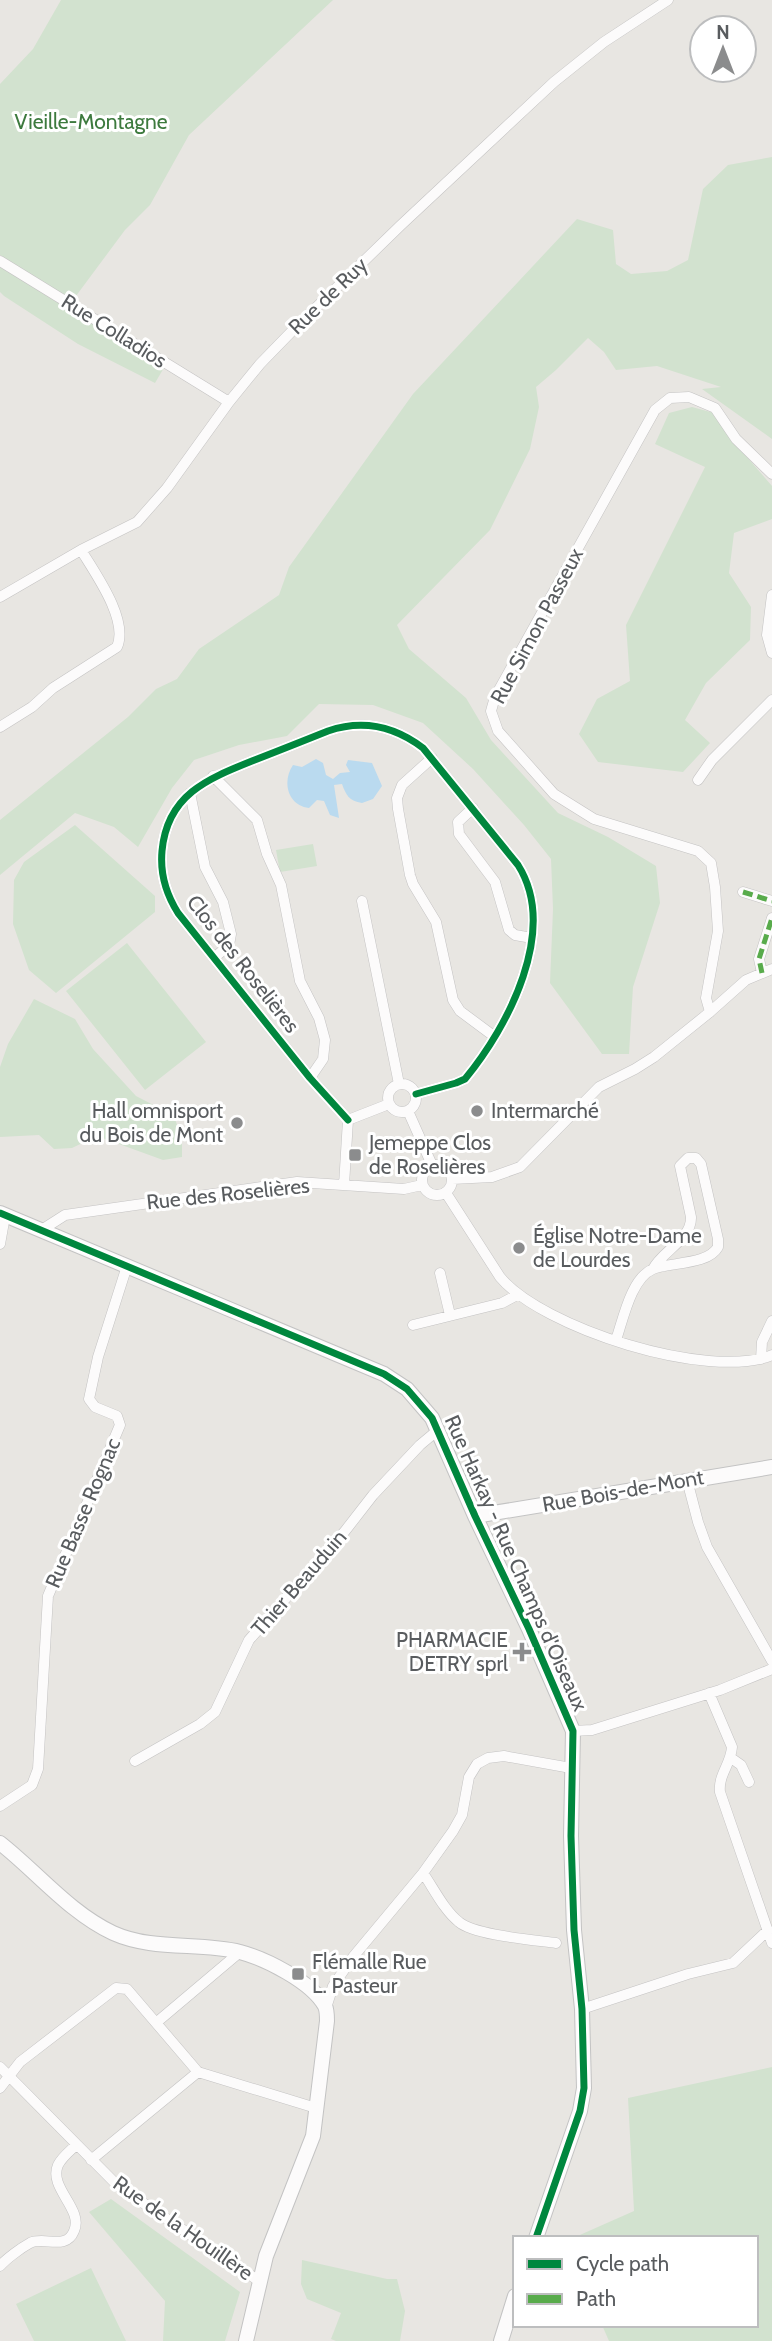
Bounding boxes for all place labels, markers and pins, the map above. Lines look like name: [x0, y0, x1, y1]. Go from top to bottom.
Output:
place label: Hall omnisport du Bois de Mont: [80, 1098, 223, 1147]
place label: Intermarché: [491, 1098, 599, 1123]
marker: Intermarché: [469, 1103, 485, 1119]
marker: Hall omnisport du Bois de Mont: [229, 1115, 245, 1131]
place label: Jemeppe Clos de Roselières: [368, 1130, 491, 1179]
marker: Jemeppe Clos de Roselières: [347, 1147, 363, 1163]
place label: Église Notre-Dame de Lourdes: [533, 1223, 702, 1272]
marker: Église Notre-Dame de Lourdes: [511, 1240, 527, 1256]
place label: PHARMACIE DETRY sprl: [396, 1627, 508, 1676]
marker: PHARMACIE DETRY sprl: [514, 1644, 530, 1660]
place label: Flémalle Rue L. Pasteur: [312, 1949, 427, 1998]
marker: Flémalle Rue L. Pasteur: [290, 1966, 306, 1982]

